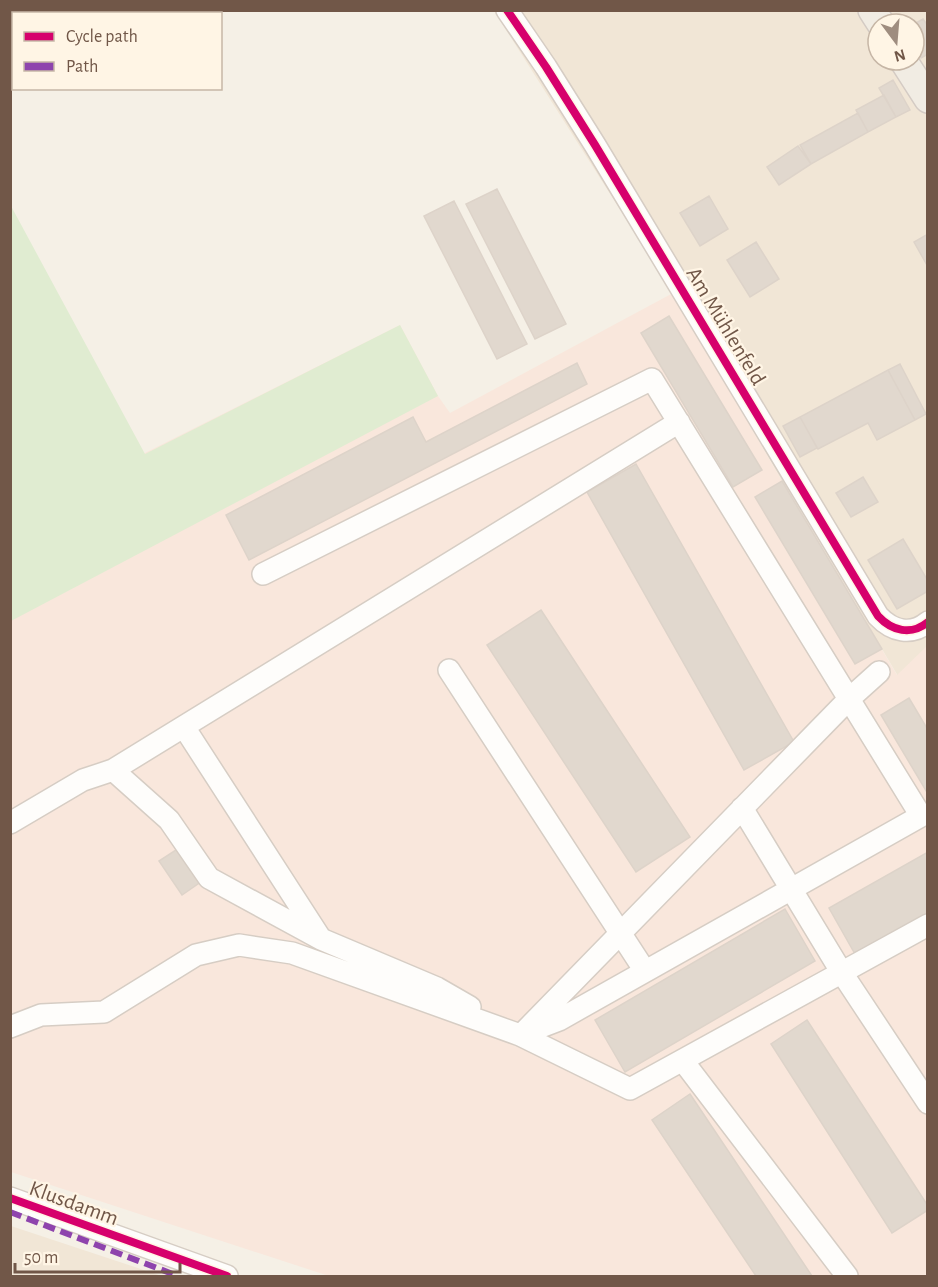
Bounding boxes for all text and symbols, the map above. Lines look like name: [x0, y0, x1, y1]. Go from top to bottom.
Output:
legend: [12, 12, 222, 90]
north arrow: [866, 12, 926, 72]
text: Cycle path: [66, 28, 138, 46]
text: N: [892, 46, 907, 65]
text: Path: [66, 58, 98, 76]
street label: Am Mühlenfeld: [682, 263, 770, 389]
street label: Klusdamm: [26, 1177, 122, 1229]
scale bar: [15, 1236, 180, 1274]
text: 50 m: [24, 1249, 58, 1267]

